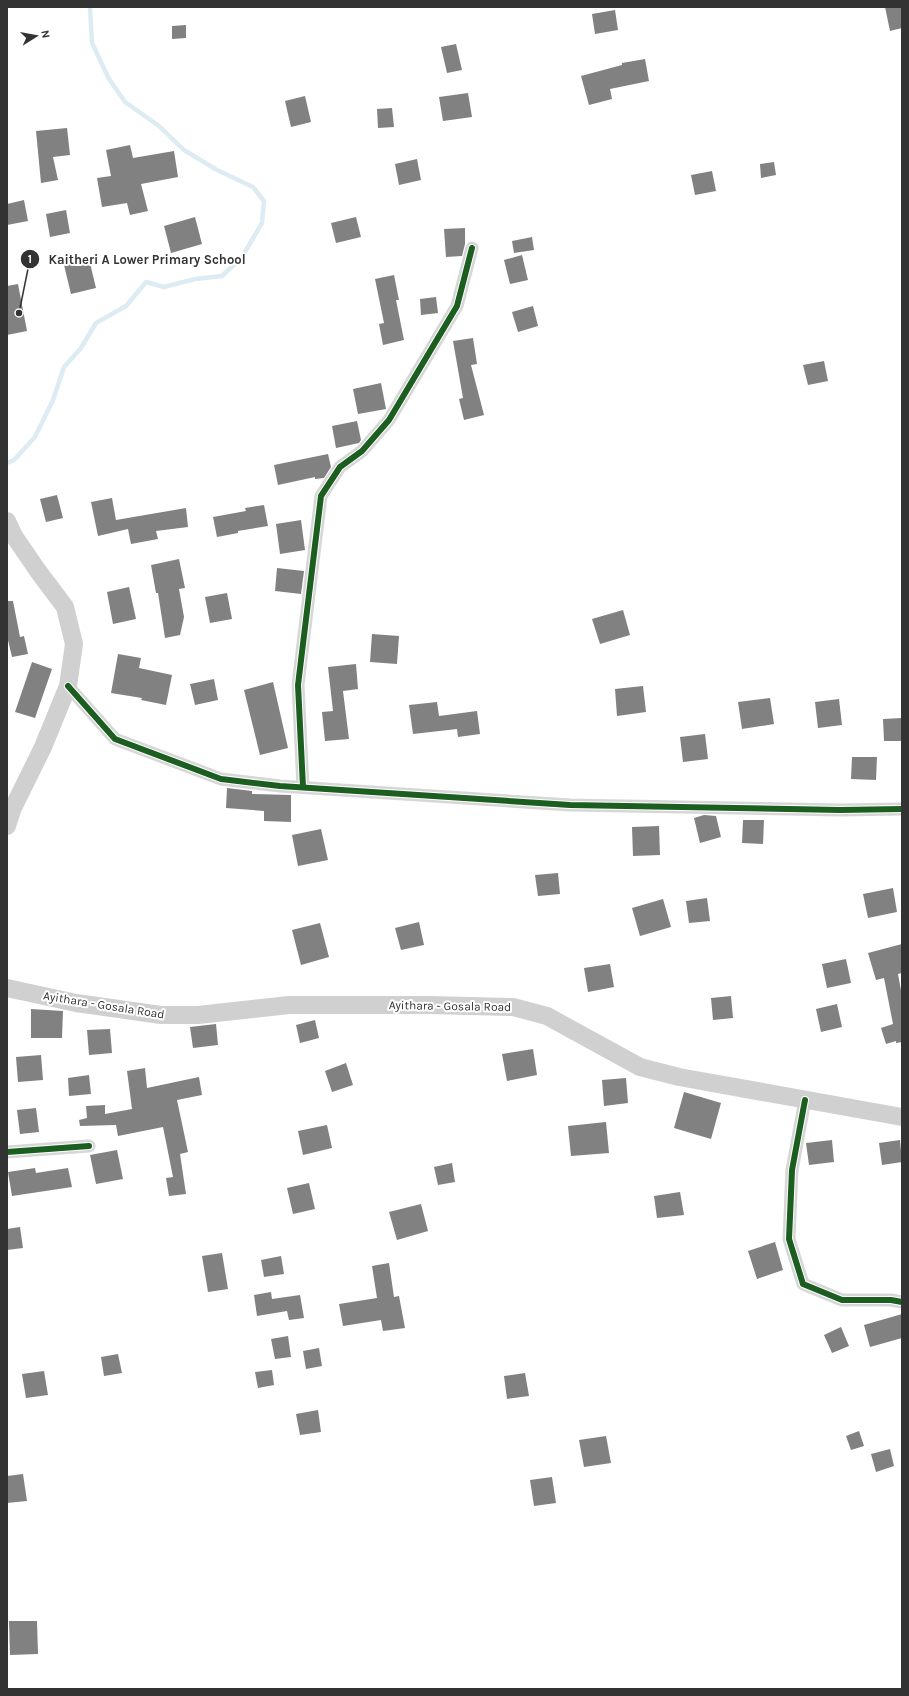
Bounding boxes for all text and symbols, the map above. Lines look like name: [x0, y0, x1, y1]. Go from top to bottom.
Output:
north arrow: [16, 16, 56, 56]
text: N: [38, 29, 52, 39]
callout: Kaitheri A Lower Primary School: [20, 247, 253, 272]
text: 1: [28, 252, 32, 266]
text: Kaitheri A Lower Primary School: [48, 252, 246, 267]
street label: Ayithara - Gosala Road: [42, 989, 166, 1021]
street label: Ayithara - Gosala Road: [389, 998, 511, 1014]

